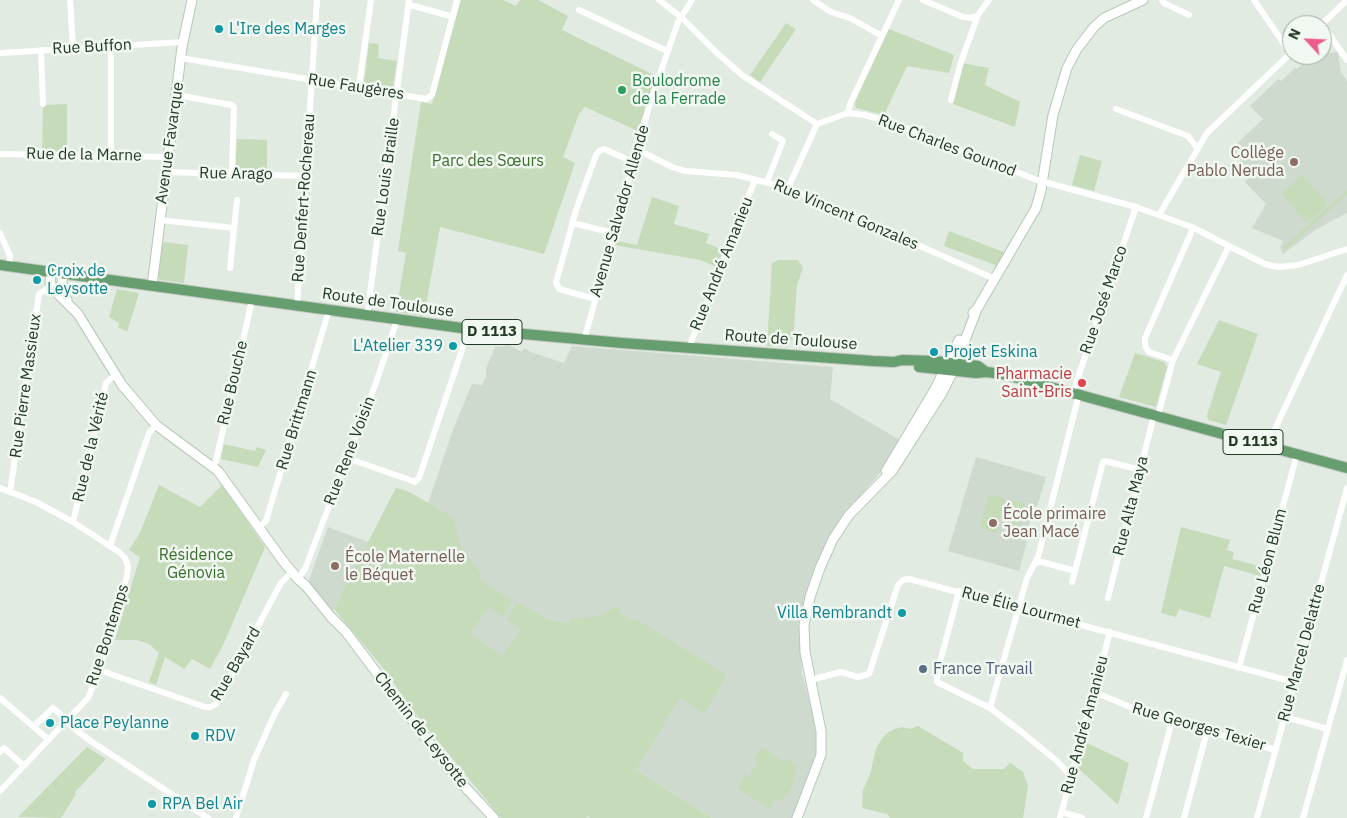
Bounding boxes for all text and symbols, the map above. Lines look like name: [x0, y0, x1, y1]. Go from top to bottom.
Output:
north arrow: [1282, 15, 1332, 65]
place label: L'Ire des Marges: [229, 19, 346, 39]
marker: L'Ire des Marges: [213, 23, 225, 35]
text: N: [1284, 26, 1305, 42]
street label: Rue Buffon: [52, 35, 132, 59]
street label: Rue Faugères: [306, 70, 406, 104]
place label: Boulodrome de la Ferrade: [632, 71, 726, 109]
street label: Avenue Favarque: [152, 81, 188, 205]
marker: Boulodrome de la Ferrade: [616, 84, 628, 96]
street label: Rue Charles Gounod: [875, 111, 1019, 181]
street label: Rue Denfert-Rochereau: [289, 113, 319, 283]
street label: Rue Louis Braille: [368, 116, 404, 238]
street label: Avenue Salvador Allende: [586, 123, 654, 299]
place label: Collège Pablo Neruda: [1187, 143, 1284, 181]
street label: Rue de la Marne: [26, 144, 142, 166]
park label: Parc des Sœurs: [432, 151, 544, 171]
marker: Collège Pablo Neruda: [1288, 156, 1300, 168]
street label: Rue Arago: [199, 164, 273, 184]
street label: Rue Vincent Gonzales: [770, 176, 922, 254]
street label: Rue André Amanieu: [686, 194, 758, 334]
street label: Rue José Marco: [1076, 243, 1132, 357]
place label: Croix de Leysotte: [47, 261, 108, 299]
marker: Croix de Leysotte: [31, 274, 43, 286]
street label: Route de Toulouse: [321, 284, 455, 322]
street label: Rue Pierre Massieux: [6, 313, 46, 459]
road number: D 1113: [462, 320, 522, 344]
street label: Route de Toulouse: [724, 326, 858, 354]
place label: L'Atelier 339: [353, 336, 443, 356]
street label: Rue Bouche: [214, 339, 252, 427]
marker: L'Atelier 339: [447, 340, 459, 352]
place label: Projet Eskina: [944, 342, 1038, 362]
marker: Projet Eskina: [928, 346, 940, 358]
place label: Pharmacie Saint-Bris: [995, 364, 1072, 402]
street label: Rue Brittmann: [273, 367, 321, 473]
marker: Pharmacie Saint-Bris: [1076, 377, 1088, 389]
street label: Rue de la Vérité: [69, 390, 113, 504]
street label: Rue Rene Voisin: [320, 394, 380, 508]
road number: D 1113: [1223, 430, 1283, 454]
street label: Rue Alta Maya: [1109, 454, 1153, 558]
place label: École primaire Jean Macé: [1003, 504, 1106, 542]
street label: Rue Léon Blum: [1245, 506, 1291, 616]
marker: École primaire Jean Macé: [987, 517, 999, 529]
park label: Résidence Génovia: [159, 545, 233, 583]
place label: École Maternelle le Béquet: [345, 547, 465, 585]
marker: École Maternelle le Béquet: [329, 560, 341, 572]
street label: Rue Bontemps: [83, 582, 133, 688]
street label: Rue Marcel Delattre: [1274, 582, 1330, 724]
street label: Rue Élie Lourmet: [959, 583, 1083, 633]
place label: Villa Rembrandt: [777, 603, 892, 623]
marker: Villa Rembrandt: [896, 607, 908, 619]
street label: Rue Bayard: [207, 624, 265, 704]
street label: Rue André Amanieu: [1057, 654, 1113, 796]
place label: France Travail: [933, 659, 1033, 679]
marker: France Travail: [917, 663, 929, 675]
street label: Chemin de Leysotte: [370, 668, 472, 792]
street label: Rue Georges Texier: [1130, 699, 1268, 755]
place label: Place Peylanne: [60, 713, 169, 733]
marker: Place Peylanne: [44, 717, 56, 729]
place label: RDV: [205, 726, 236, 746]
marker: RDV: [189, 730, 201, 742]
place label: RPA Bel Air: [162, 794, 243, 814]
marker: RPA Bel Air: [146, 798, 158, 810]

